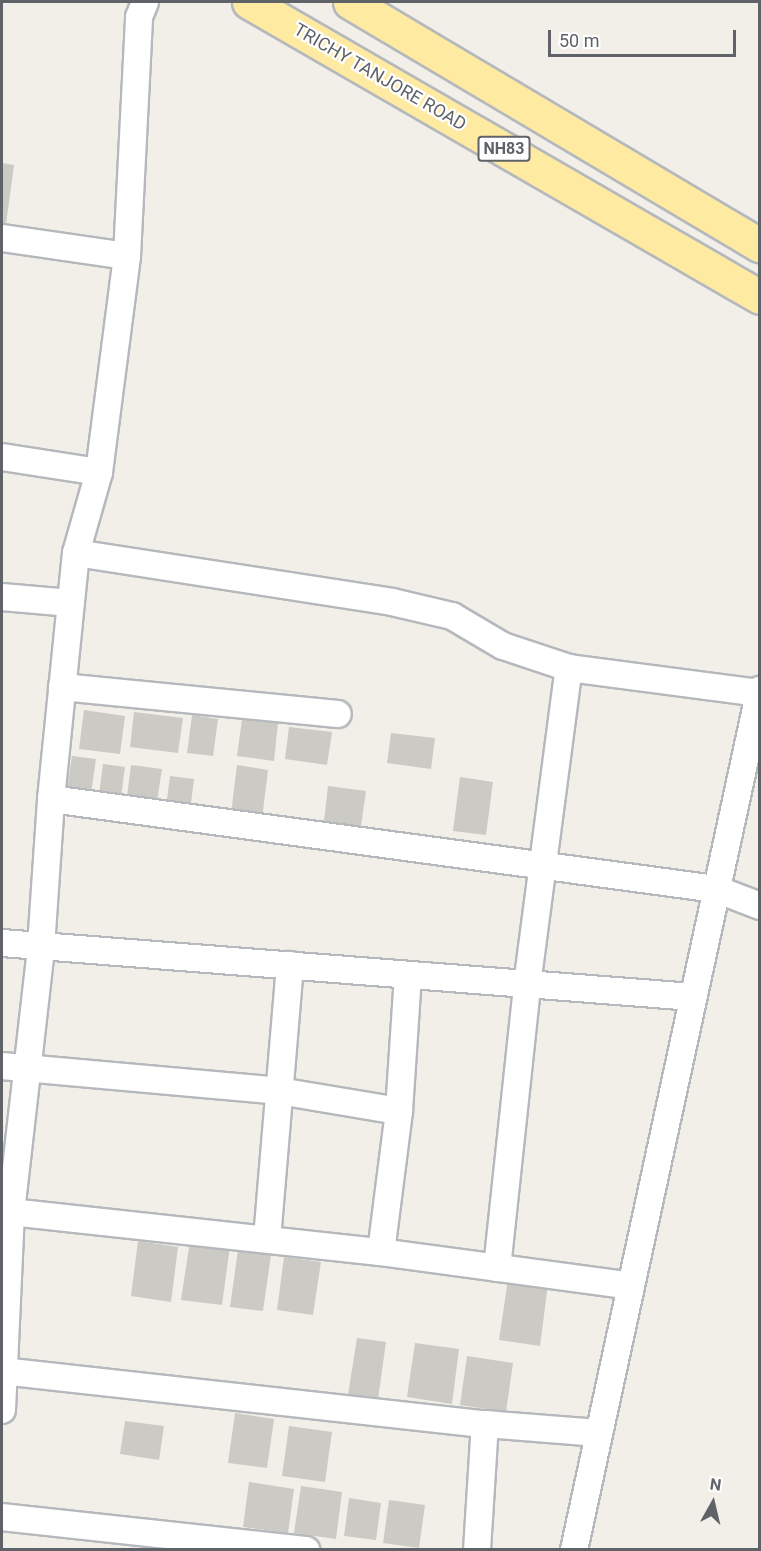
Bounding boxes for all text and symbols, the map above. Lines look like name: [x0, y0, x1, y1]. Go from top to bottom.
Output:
scale bar: [551, 18, 738, 56]
street label: TRICHY TANJORE ROAD: [290, 19, 470, 135]
text: 50 m: [559, 30, 599, 51]
road number: NH83: [477, 136, 531, 162]
north arrow: [683, 1473, 743, 1533]
text: N: [709, 1474, 722, 1495]

